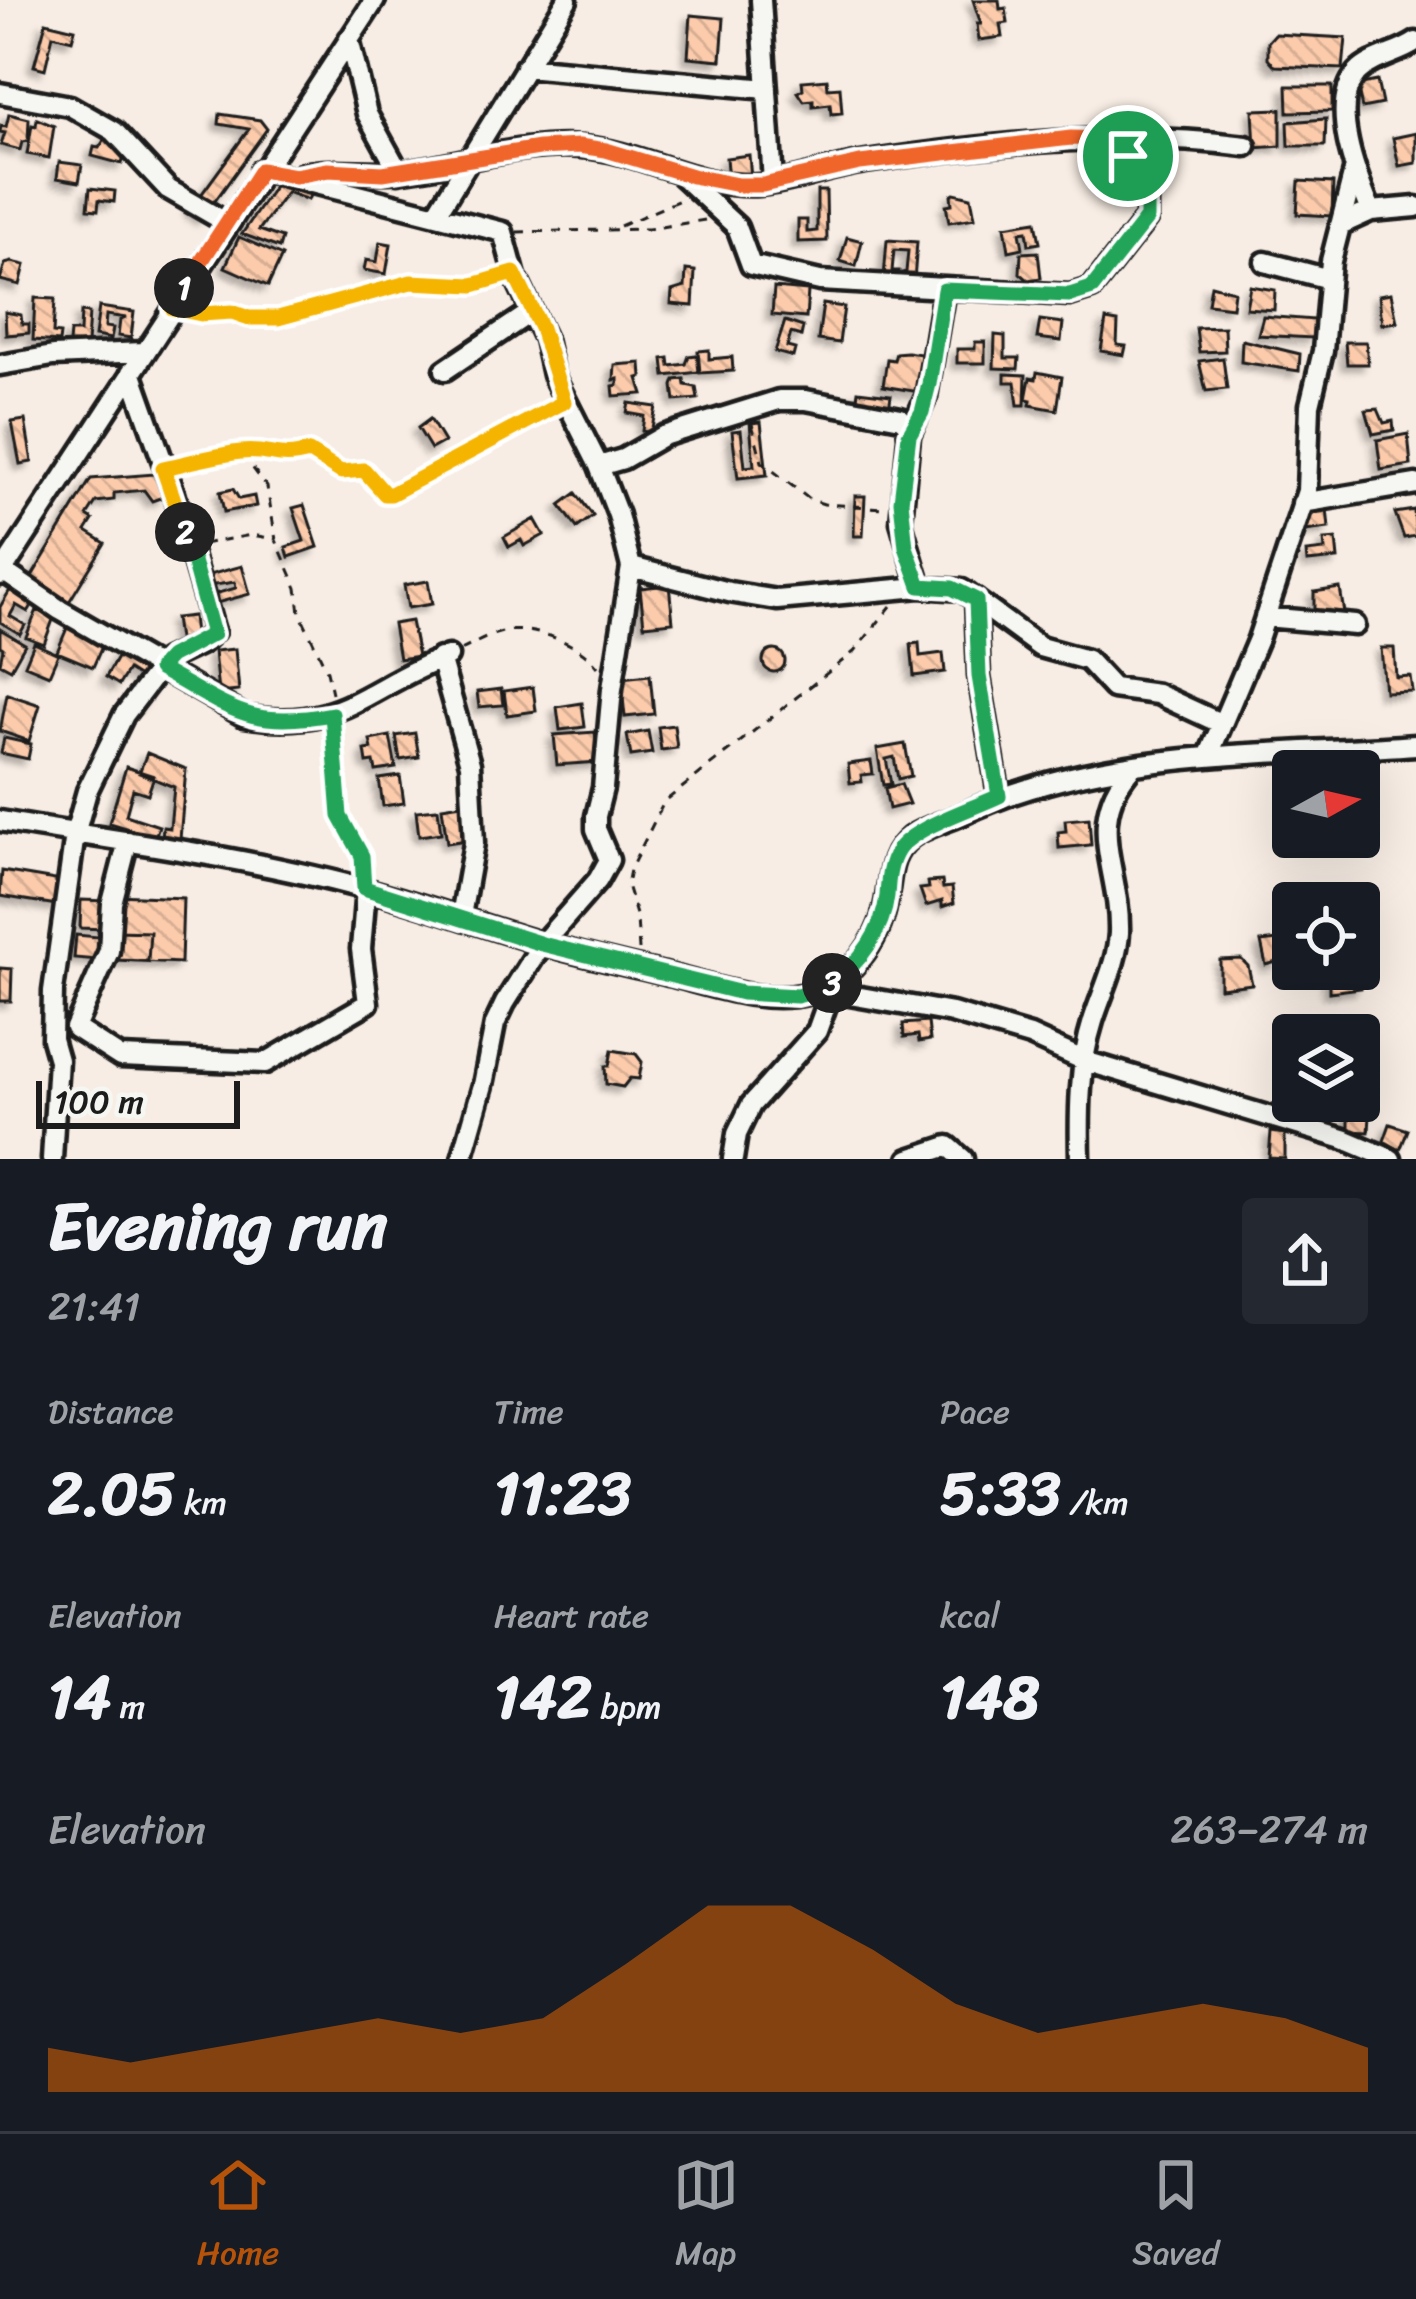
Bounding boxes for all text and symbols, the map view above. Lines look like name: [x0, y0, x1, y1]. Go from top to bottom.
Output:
pin: [1077, 105, 1179, 207]
icon: arrive: [1095, 123, 1161, 189]
pin: 1: [154, 258, 214, 318]
text: 1: [177, 259, 191, 317]
pin: 2: [155, 502, 215, 562]
text: 2: [175, 503, 195, 561]
north arrow: [1272, 750, 1380, 858]
map controls: [1272, 750, 1380, 1122]
button: locate: [1272, 882, 1380, 990]
pin: 3: [802, 953, 862, 1013]
text: 3: [823, 954, 841, 1012]
button: layers: [1272, 1014, 1380, 1122]
text: 100 m: [54, 1073, 144, 1131]
scale bar: [36, 1075, 240, 1128]
text: Evening run: [48, 1168, 388, 1285]
button: share: [1242, 1198, 1368, 1324]
text: 21:41: [48, 1272, 140, 1341]
text: Distance: [48, 1383, 173, 1441]
text: Time: [494, 1383, 564, 1441]
text: Pace: [940, 1383, 1010, 1441]
text: 2.05: [48, 1441, 175, 1547]
text: 11:23: [494, 1441, 631, 1547]
text: 5:33: [940, 1441, 1061, 1547]
text: km: [175, 1474, 227, 1532]
text: /km: [1061, 1474, 1129, 1532]
text: Elevation: [48, 1587, 182, 1645]
text: Heart rate: [494, 1587, 649, 1645]
text: kcal: [940, 1587, 1000, 1645]
text: 14: [48, 1645, 111, 1751]
text: 142: [494, 1645, 592, 1751]
text: 148: [940, 1645, 1039, 1751]
text: m: [111, 1678, 145, 1736]
text: bpm: [592, 1678, 661, 1736]
text: Elevation: [48, 1795, 206, 1864]
text: 263–274 m: [1171, 1795, 1368, 1864]
tab: Home: [197, 2152, 279, 2282]
tab: Map: [673, 2152, 739, 2282]
tab: Saved: [1132, 2152, 1219, 2282]

